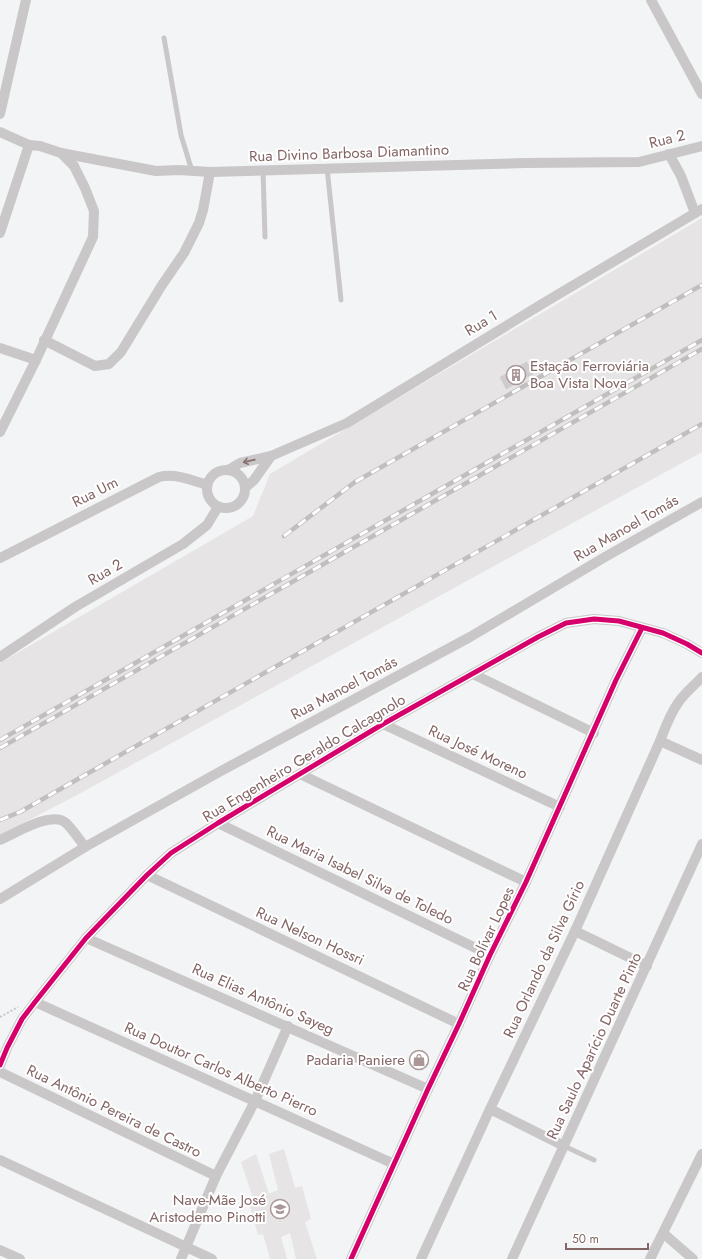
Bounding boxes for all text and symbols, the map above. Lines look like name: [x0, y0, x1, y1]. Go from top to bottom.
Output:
street label: Rua 2: [647, 124, 687, 154]
street label: Rua Divino Barbosa Diamantino: [249, 139, 449, 167]
street label: Rua 1: [460, 305, 502, 341]
place label: Estação Ferroviária Boa Vista Nova: [530, 355, 649, 394]
building icon: Estação Ferroviária Boa Vista Nova: [505, 364, 527, 386]
one-way arrow: [243, 457, 256, 465]
street label: Rua Um: [68, 471, 122, 513]
street label: Rua Manoel Tomás: [569, 489, 683, 567]
street label: Rua 2: [84, 553, 126, 591]
street label: Rua Manoel Tomás: [287, 651, 401, 725]
street label: Rua Engenheiro Geraldo Calcagnolo: [198, 688, 410, 828]
street label: Rua José Moreno: [425, 719, 531, 785]
street label: Rua Maria Isabel Silva de Toledo: [263, 820, 457, 930]
street label: Rua Orlando da Silva Gírio: [498, 877, 590, 1041]
street label: Rua Bolívar Lopes: [452, 883, 520, 995]
street label: Rua Nelson Hossri: [252, 901, 368, 971]
street label: Rua Saulo Aparício Duarte Pinto: [541, 949, 647, 1143]
street label: Rua Elias Antônio Sayeg: [188, 958, 338, 1040]
street label: Rua Doutor Carlos Alberto Pierro: [121, 1016, 321, 1122]
place label: Padaria Paniere: [306, 1049, 405, 1071]
shop icon: Padaria Paniere: [408, 1049, 430, 1071]
street label: Rua Antônio Pereira de Castro: [23, 1059, 205, 1163]
place label: Nave-Mãe José Aristodemo Pinotti: [149, 1189, 266, 1228]
school or university icon: Nave-Mãe José Aristodemo Pinotti: [269, 1198, 291, 1220]
scale bar: [566, 1225, 648, 1251]
text: 50 m: [572, 1230, 599, 1248]

